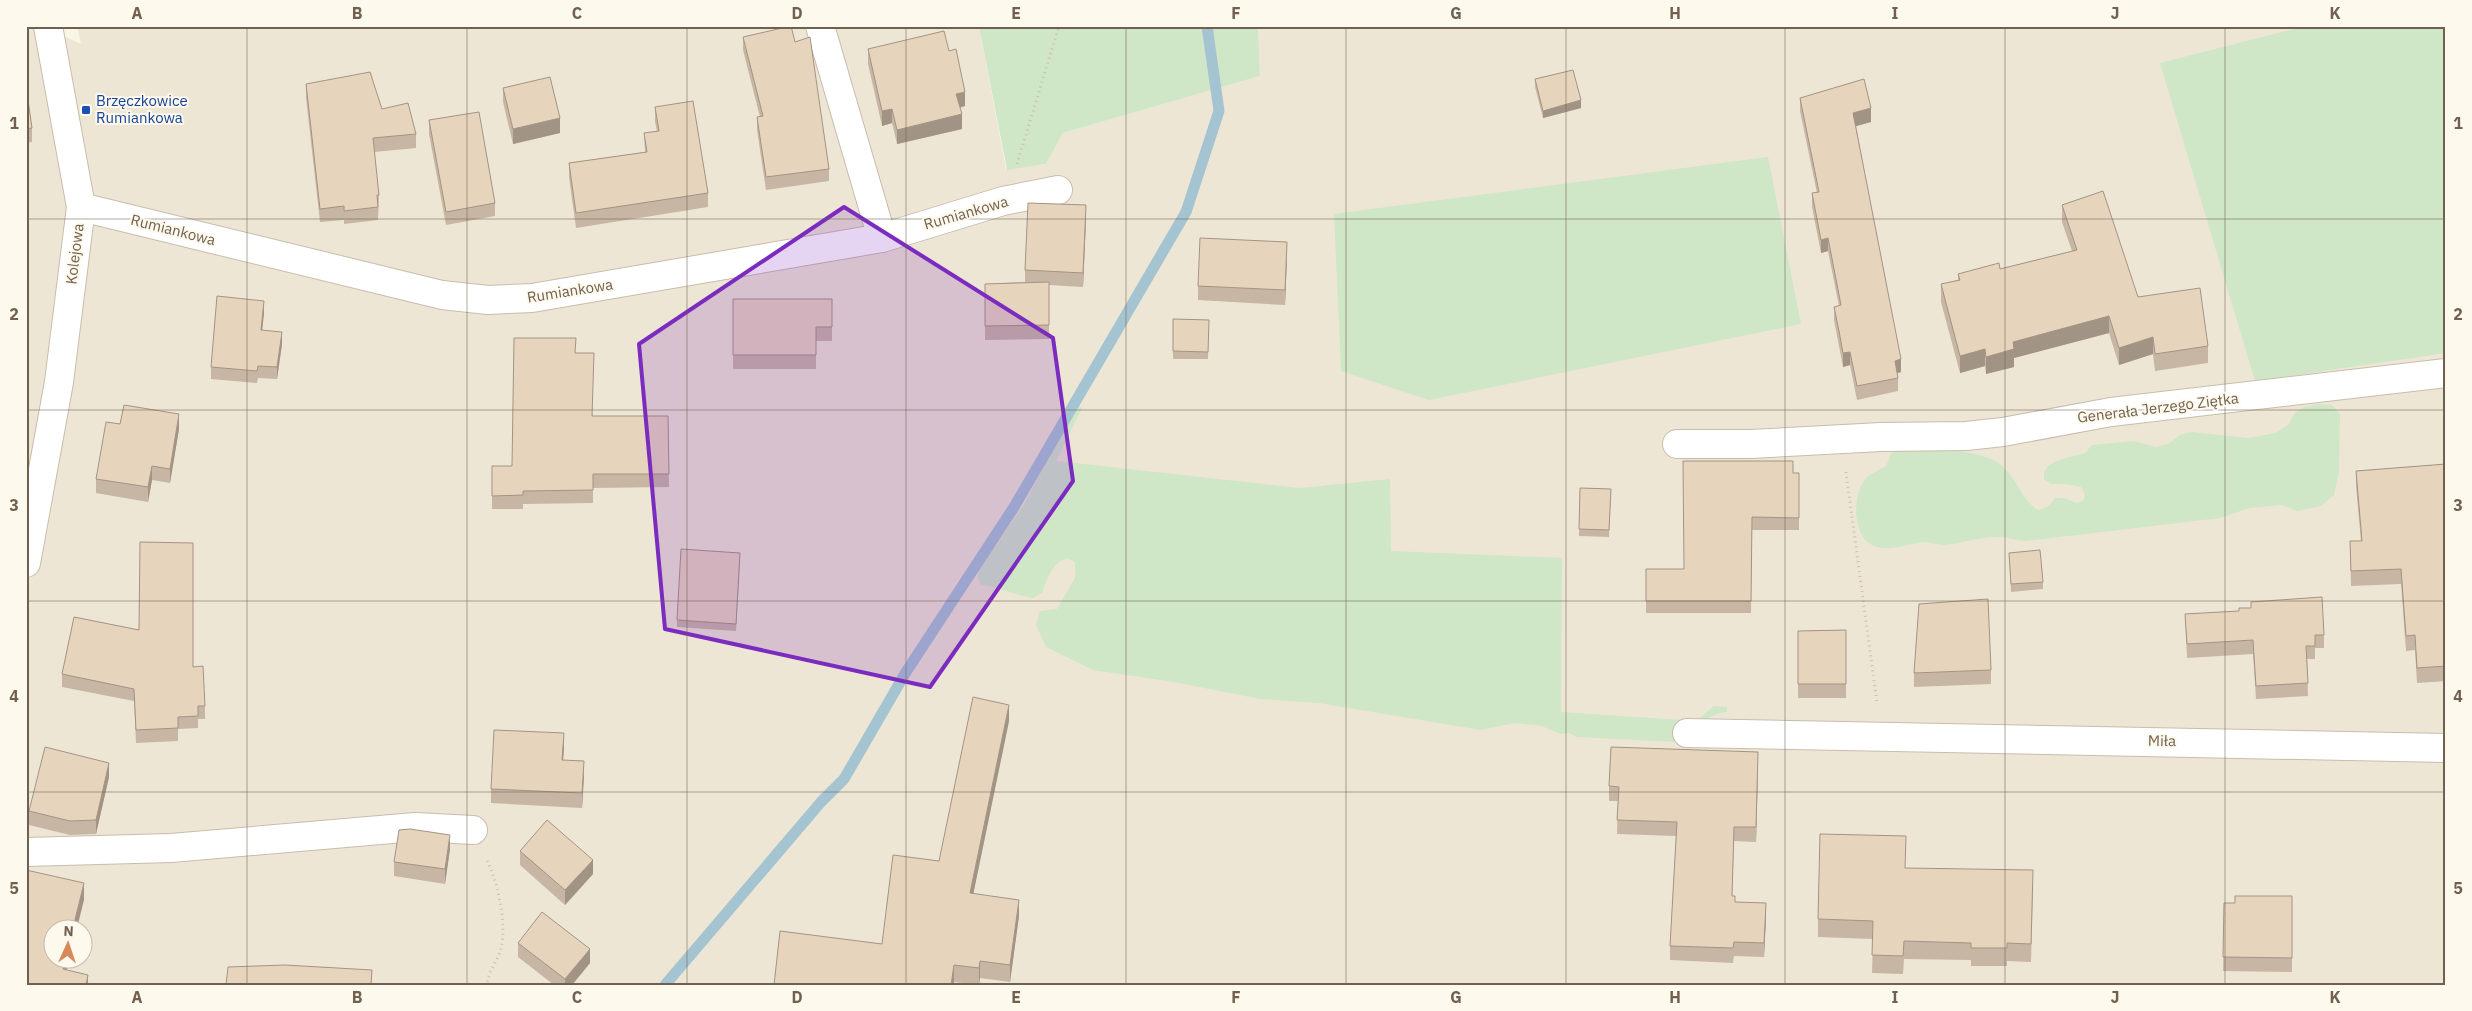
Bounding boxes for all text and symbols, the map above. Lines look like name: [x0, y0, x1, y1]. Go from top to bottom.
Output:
text: A: [132, 3, 143, 23]
text: B: [352, 3, 363, 23]
text: C: [572, 3, 582, 23]
text: D: [791, 3, 803, 23]
text: E: [1011, 3, 1021, 23]
text: F: [1231, 3, 1241, 23]
text: G: [1450, 3, 1462, 23]
text: H: [1669, 3, 1681, 23]
text: I: [1892, 3, 1899, 23]
text: J: [2111, 3, 2119, 23]
text: K: [2329, 3, 2341, 23]
place label: Brzęczkowice Rumiankowa: [96, 91, 188, 127]
marker: Brzęczkowice Rumiankowa: [80, 104, 92, 116]
text: 1: [9, 113, 19, 133]
text: 1: [2453, 113, 2463, 133]
street label: Rumiankowa: [921, 191, 1010, 234]
street label: Rumiankowa: [129, 210, 218, 249]
street label: Kolejowa: [61, 222, 88, 286]
street label: Rumiankowa: [526, 274, 614, 307]
text: 2: [9, 304, 19, 324]
text: 2: [2453, 304, 2463, 324]
street label: Generała Jerzego Ziętka: [2076, 388, 2240, 427]
text: 3: [9, 495, 19, 515]
text: 3: [2453, 495, 2463, 515]
text: 4: [9, 686, 19, 706]
text: 4: [2453, 686, 2463, 706]
street label: Miła: [2148, 731, 2176, 750]
text: 5: [9, 878, 19, 898]
text: 5: [2453, 878, 2463, 898]
north arrow: [42, 918, 92, 968]
text: N: [63, 922, 74, 940]
text: A: [132, 987, 143, 1007]
text: B: [352, 987, 363, 1007]
text: C: [572, 987, 582, 1007]
text: D: [791, 987, 803, 1007]
text: E: [1011, 987, 1021, 1007]
text: F: [1231, 987, 1241, 1007]
text: G: [1450, 987, 1462, 1007]
text: H: [1669, 987, 1681, 1007]
text: I: [1892, 987, 1899, 1007]
text: J: [2111, 987, 2119, 1007]
text: K: [2329, 987, 2341, 1007]

